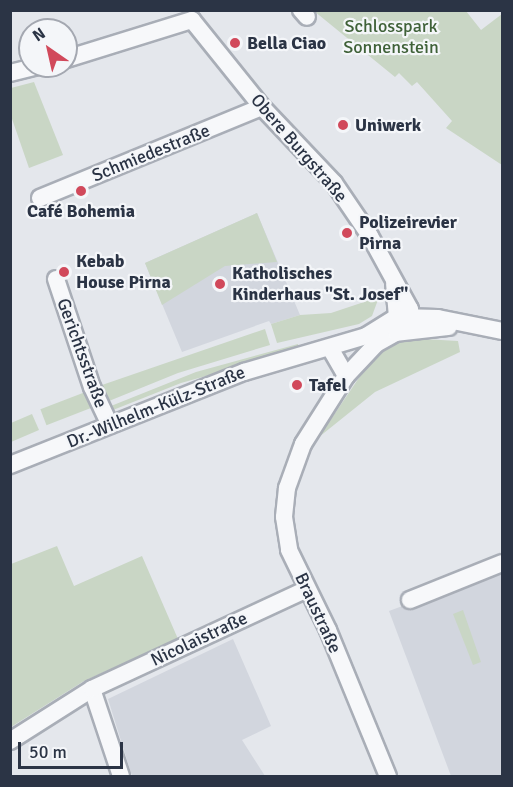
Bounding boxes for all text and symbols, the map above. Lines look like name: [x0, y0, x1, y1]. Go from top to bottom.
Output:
park label: Schlosspark Sonnenstein: [343, 16, 439, 58]
north arrow: [18, 18, 78, 78]
text: N: [29, 23, 49, 46]
place label: Bella Ciao: [247, 32, 326, 54]
marker: Bella Ciao: [228, 36, 242, 50]
street label: Obere Burgstraße: [246, 89, 352, 207]
place label: Uniwerk: [355, 114, 421, 136]
marker: Uniwerk: [336, 118, 350, 132]
street label: Schmiedestraße: [89, 120, 213, 186]
marker: Café Bohemia: [74, 184, 88, 198]
place label: Café Bohemia: [27, 200, 135, 222]
place label: Polizeirevier Pirna: [359, 212, 457, 254]
marker: Polizeirevier Pirna: [340, 226, 354, 240]
place label: Kebab House Pirna: [76, 251, 171, 294]
place label: Katholisches Kinderhaus "St. Josef": [232, 263, 408, 306]
marker: Kebab House Pirna: [57, 265, 71, 279]
marker: Katholisches Kinderhaus "St. Josef": [213, 277, 227, 291]
street label: Gerichtsstraße: [52, 295, 112, 411]
street label: Dr.-Wilhelm-Külz-Straße: [64, 361, 248, 453]
place label: Tafel: [309, 374, 347, 396]
marker: Tafel: [290, 378, 304, 392]
street label: Braustraße: [290, 569, 346, 657]
street label: Nicolaistraße: [147, 607, 251, 671]
scale bar: [21, 730, 126, 768]
text: 50 m: [29, 741, 67, 763]

